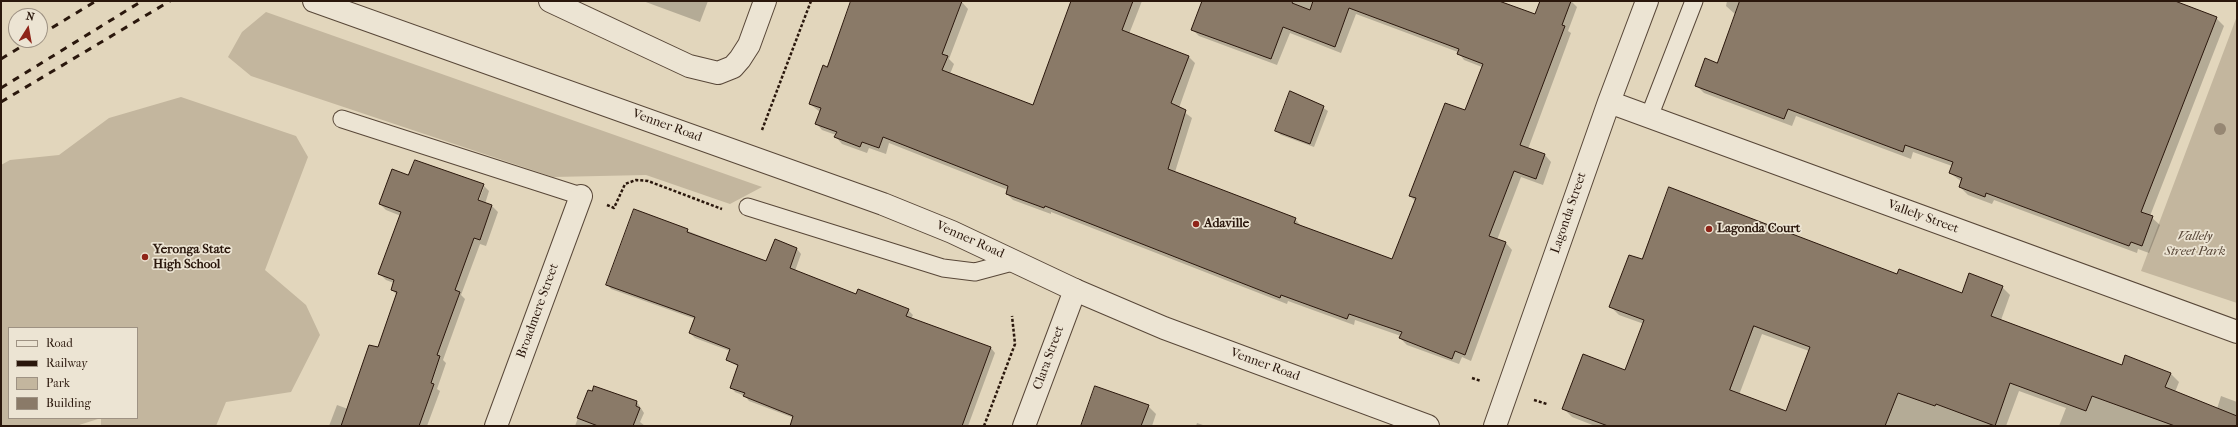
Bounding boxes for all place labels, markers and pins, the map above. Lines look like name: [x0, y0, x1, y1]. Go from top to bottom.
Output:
place label: Adaville: [1204, 216, 1249, 232]
marker: Adaville: [1191, 219, 1201, 229]
place label: Lagonda Court: [1717, 221, 1800, 237]
marker: Lagonda Court: [1704, 224, 1714, 234]
place label: Yeronga State High School: [153, 242, 231, 273]
marker: Yeronga State High School: [140, 252, 150, 262]

